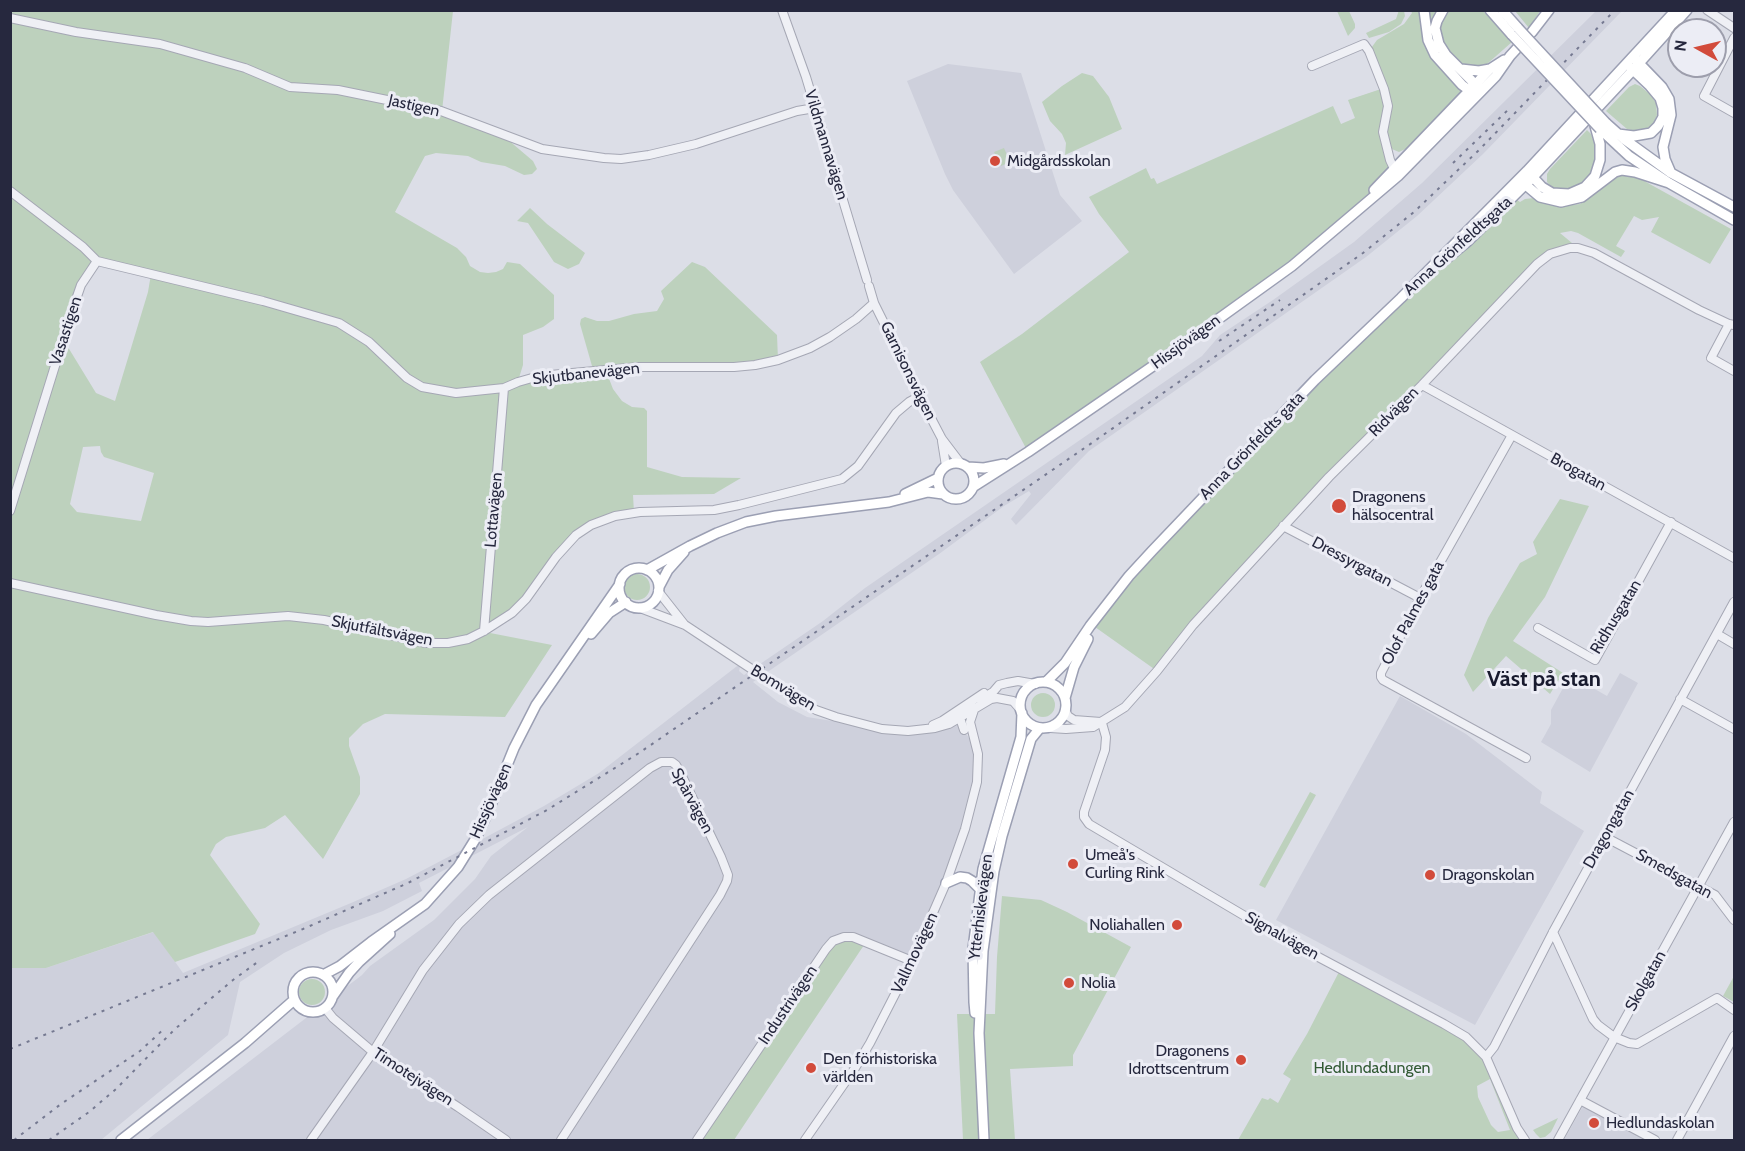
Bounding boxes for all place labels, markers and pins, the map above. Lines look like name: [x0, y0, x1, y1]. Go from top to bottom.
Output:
place label: Midgårdsskolan: [1007, 151, 1111, 171]
marker: Midgårdsskolan: [988, 154, 1002, 168]
place label: Dragonens hälsocentral: [1352, 487, 1434, 525]
marker: Dragonens hälsocentral: [1330, 497, 1348, 515]
place label: Umeå's Curling Rink: [1085, 845, 1165, 883]
marker: Umeå's Curling Rink: [1066, 857, 1080, 871]
place label: Dragonskolan: [1442, 865, 1534, 885]
marker: Dragonskolan: [1423, 868, 1437, 882]
place label: Noliahallen: [1089, 915, 1165, 935]
marker: Noliahallen: [1170, 918, 1184, 932]
place label: Nolia: [1081, 973, 1116, 993]
marker: Nolia: [1062, 976, 1076, 990]
place label: Dragonens Idrottscentrum: [1128, 1041, 1229, 1079]
place label: Den förhistoriska världen: [823, 1049, 937, 1087]
marker: Dragonens Idrottscentrum: [1234, 1053, 1248, 1067]
marker: Den förhistoriska världen: [804, 1061, 818, 1075]
place label: Hedlundaskolan: [1606, 1113, 1714, 1133]
marker: Hedlundaskolan: [1587, 1116, 1601, 1130]

